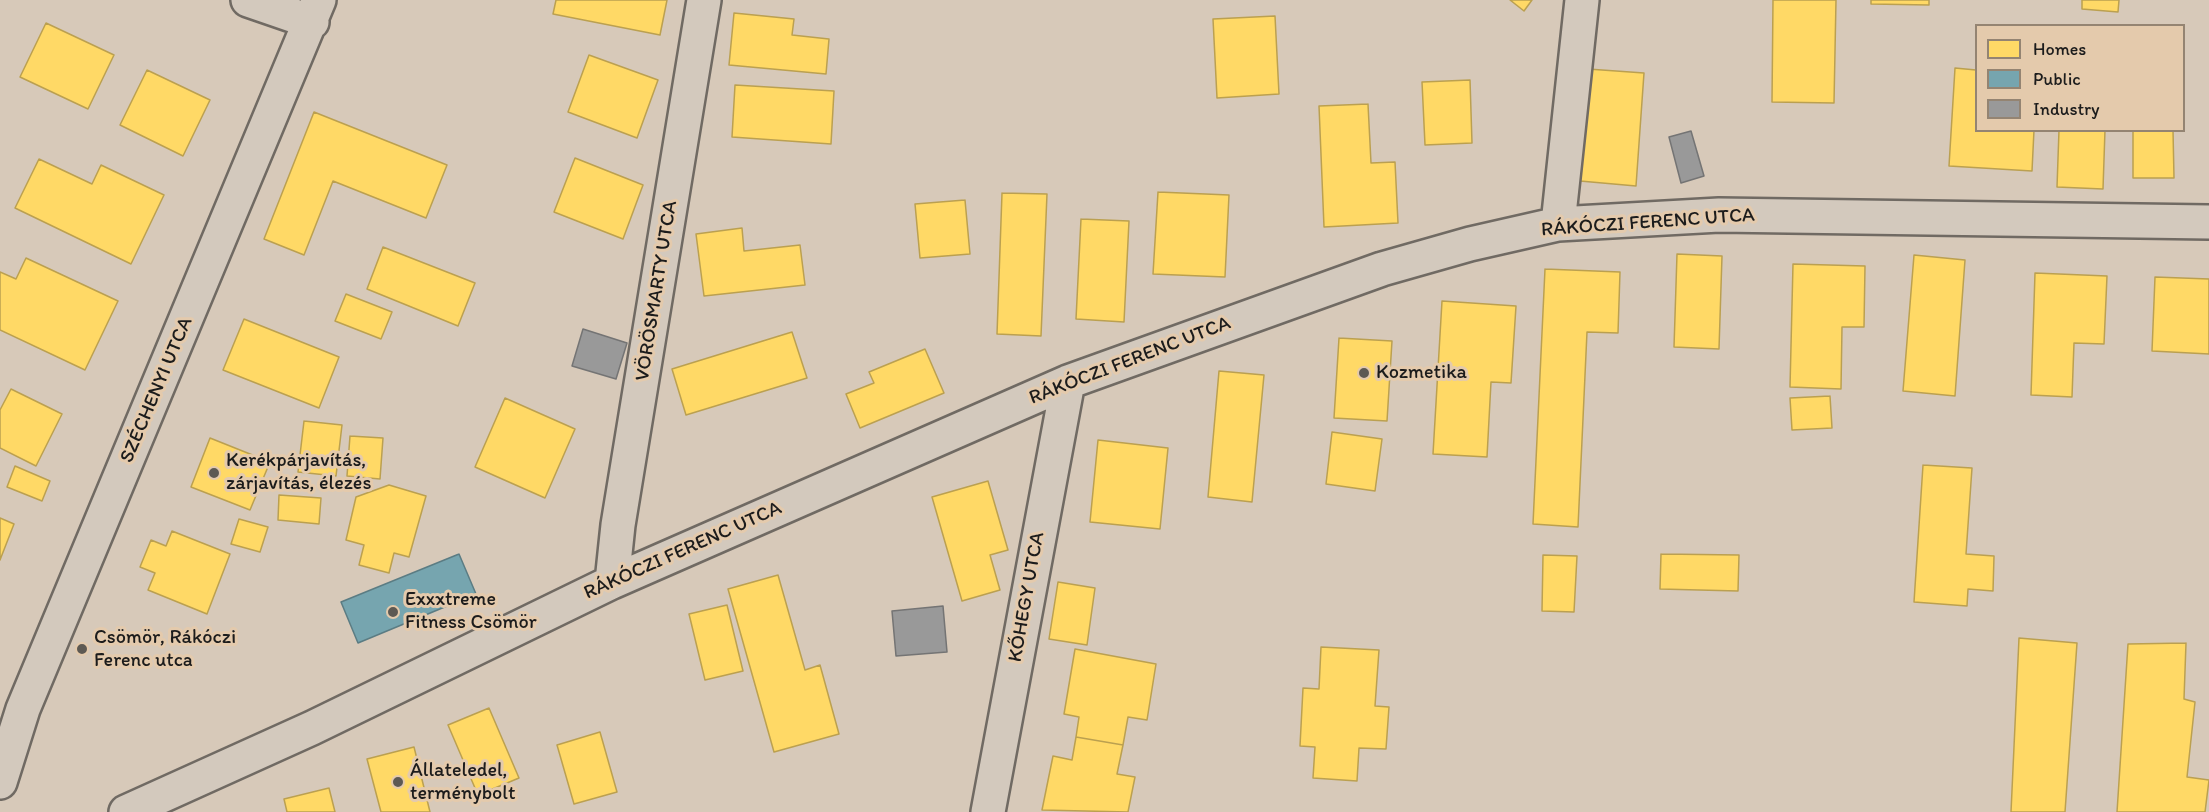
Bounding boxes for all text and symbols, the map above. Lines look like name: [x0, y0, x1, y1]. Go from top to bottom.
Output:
legend: [1975, 24, 2185, 132]
text: Homes: [2033, 38, 2086, 60]
text: Public: [2033, 68, 2081, 90]
text: Industry: [2033, 98, 2100, 120]
street label: VÖRÖSMARTY UTCA: [631, 199, 683, 383]
street label: RÁKÓCZI FERENC UTCA: [1540, 204, 1756, 242]
street label: RÁKÓCZI FERENC UTCA: [1026, 311, 1234, 411]
street label: SZÉCHENYI UTCA: [115, 313, 199, 467]
place label: Kozmetika: [1376, 361, 1467, 385]
marker: Kozmetika: [1357, 366, 1371, 380]
place label: Kerékpárjavítás, zárjavítás, élezés: [226, 449, 371, 496]
marker: Kerékpárjavítás, zárjavítás, élezés: [207, 466, 221, 480]
street label: RÁKÓCZI FERENC UTCA: [580, 497, 786, 605]
street label: KŐHEGY UTCA: [1004, 530, 1050, 664]
place label: Exxxtreme Fitness Csömör: [405, 588, 537, 635]
marker: Exxxtreme Fitness Csömör: [386, 605, 400, 619]
place label: Csömör, Rákóczi Ferenc utca: [94, 626, 236, 673]
marker: Csömör, Rákóczi Ferenc utca: [75, 642, 89, 656]
place label: Állateledel, terménybolt: [410, 759, 515, 806]
marker: Állateledel, terménybolt: [391, 775, 405, 789]

